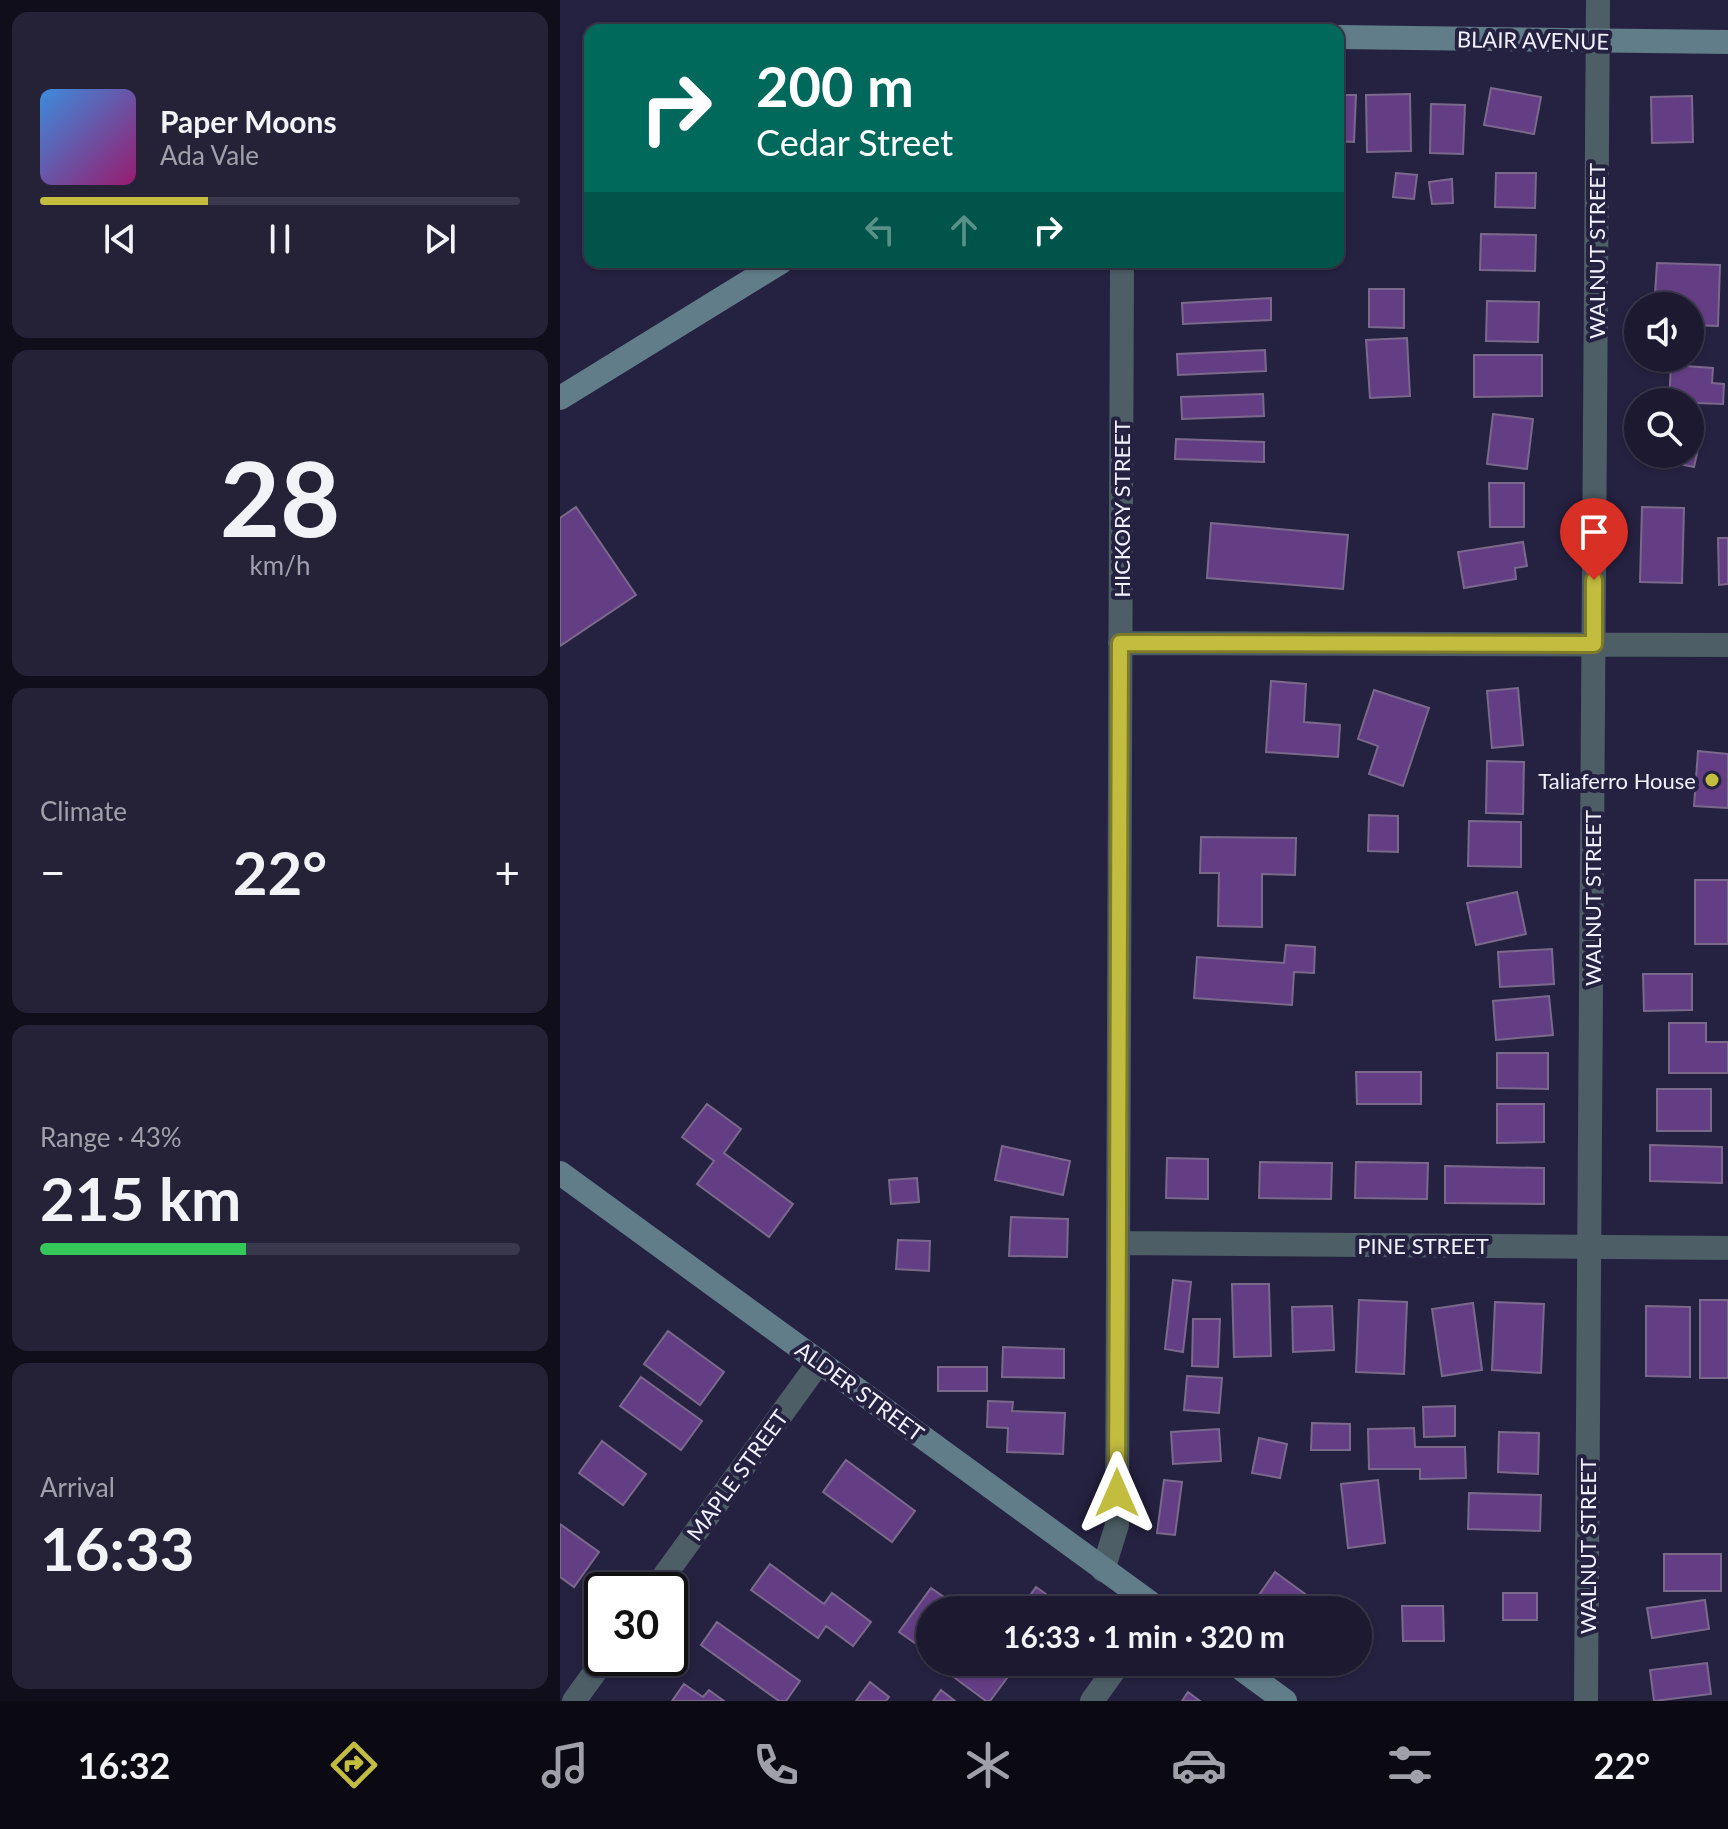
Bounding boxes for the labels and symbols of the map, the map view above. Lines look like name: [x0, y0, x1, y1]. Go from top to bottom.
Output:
street label: BLAIR AVENUE: [1457, 25, 1609, 55]
street label: WALNUT STREET: [1583, 163, 1610, 339]
street label: HICKORY STREET: [1108, 420, 1135, 598]
pin: [1560, 498, 1628, 580]
place label: Taliaferro House: [1538, 767, 1696, 794]
marker: Taliaferro House: [1703, 771, 1721, 789]
street label: WALNUT STREET: [1579, 810, 1606, 986]
street label: PINE STREET: [1357, 1232, 1489, 1259]
street label: ALDER STREET: [791, 1335, 929, 1447]
street label: MAPLE STREET: [680, 1404, 794, 1546]
position arrow: [1075, 1451, 1159, 1535]
street label: WALNUT STREET: [1574, 1458, 1601, 1634]
speed limit sign: 30: [584, 1572, 688, 1676]

